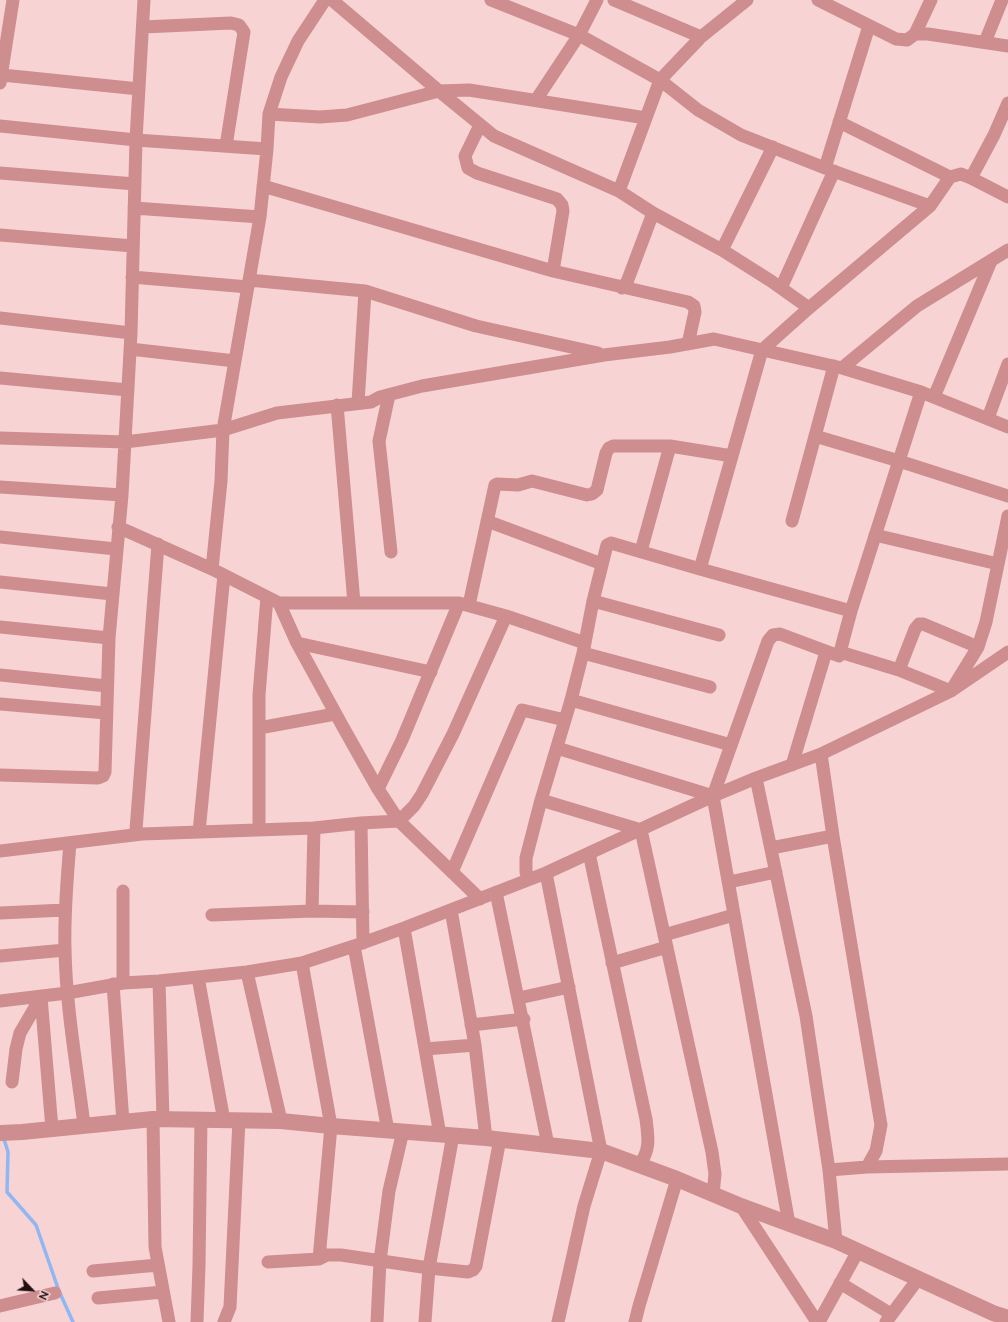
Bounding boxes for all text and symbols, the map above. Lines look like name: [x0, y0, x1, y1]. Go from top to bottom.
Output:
north arrow: [12, 1270, 52, 1310]
text: N: [36, 1289, 51, 1302]

